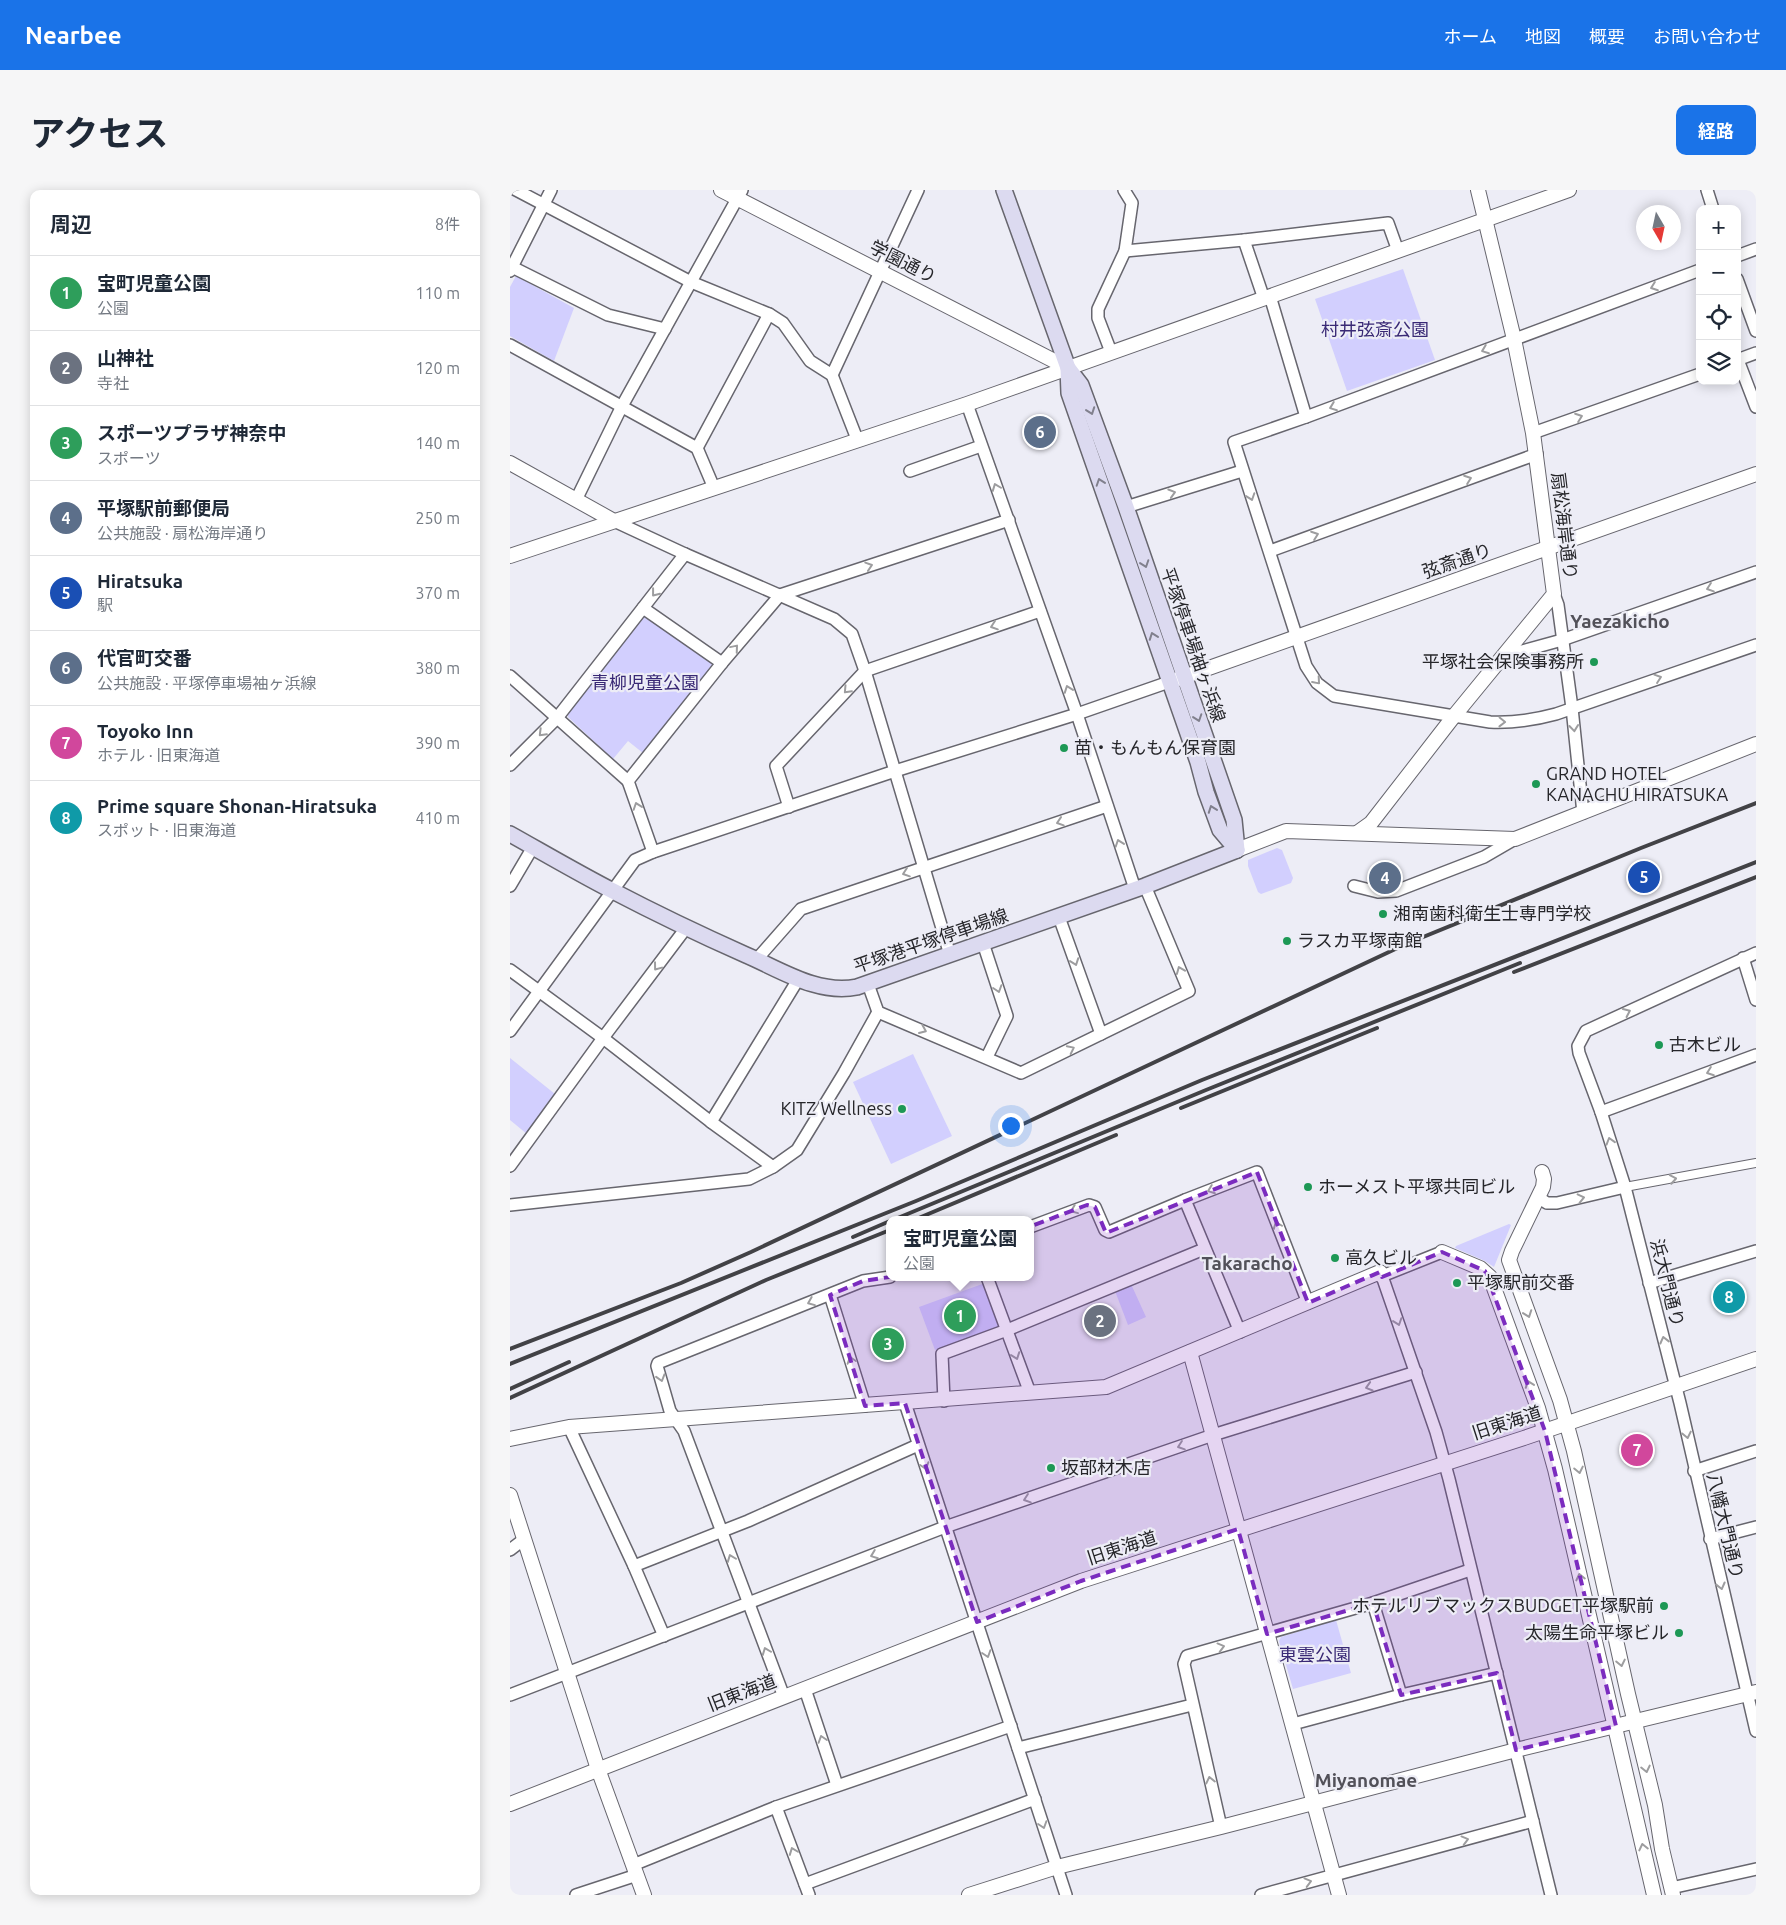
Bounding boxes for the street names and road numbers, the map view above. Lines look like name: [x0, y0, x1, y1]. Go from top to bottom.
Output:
street label: 学園通り: [867, 236, 940, 286]
street label: 扇松海岸通り: [1548, 471, 1581, 581]
street label: 弦斎通り: [1419, 539, 1494, 581]
street label: 平塚停車場袖ヶ浜線: [1158, 565, 1230, 725]
street label: 平塚港平塚停車場線: [851, 904, 1011, 976]
street label: 浜大門通り: [1647, 1237, 1689, 1329]
street label: 旧東海道: [1469, 1401, 1544, 1443]
street label: 八幡大門通り: [1704, 1471, 1748, 1581]
street label: 旧東海道: [1084, 1526, 1159, 1568]
street label: 旧東海道: [704, 1670, 779, 1714]

